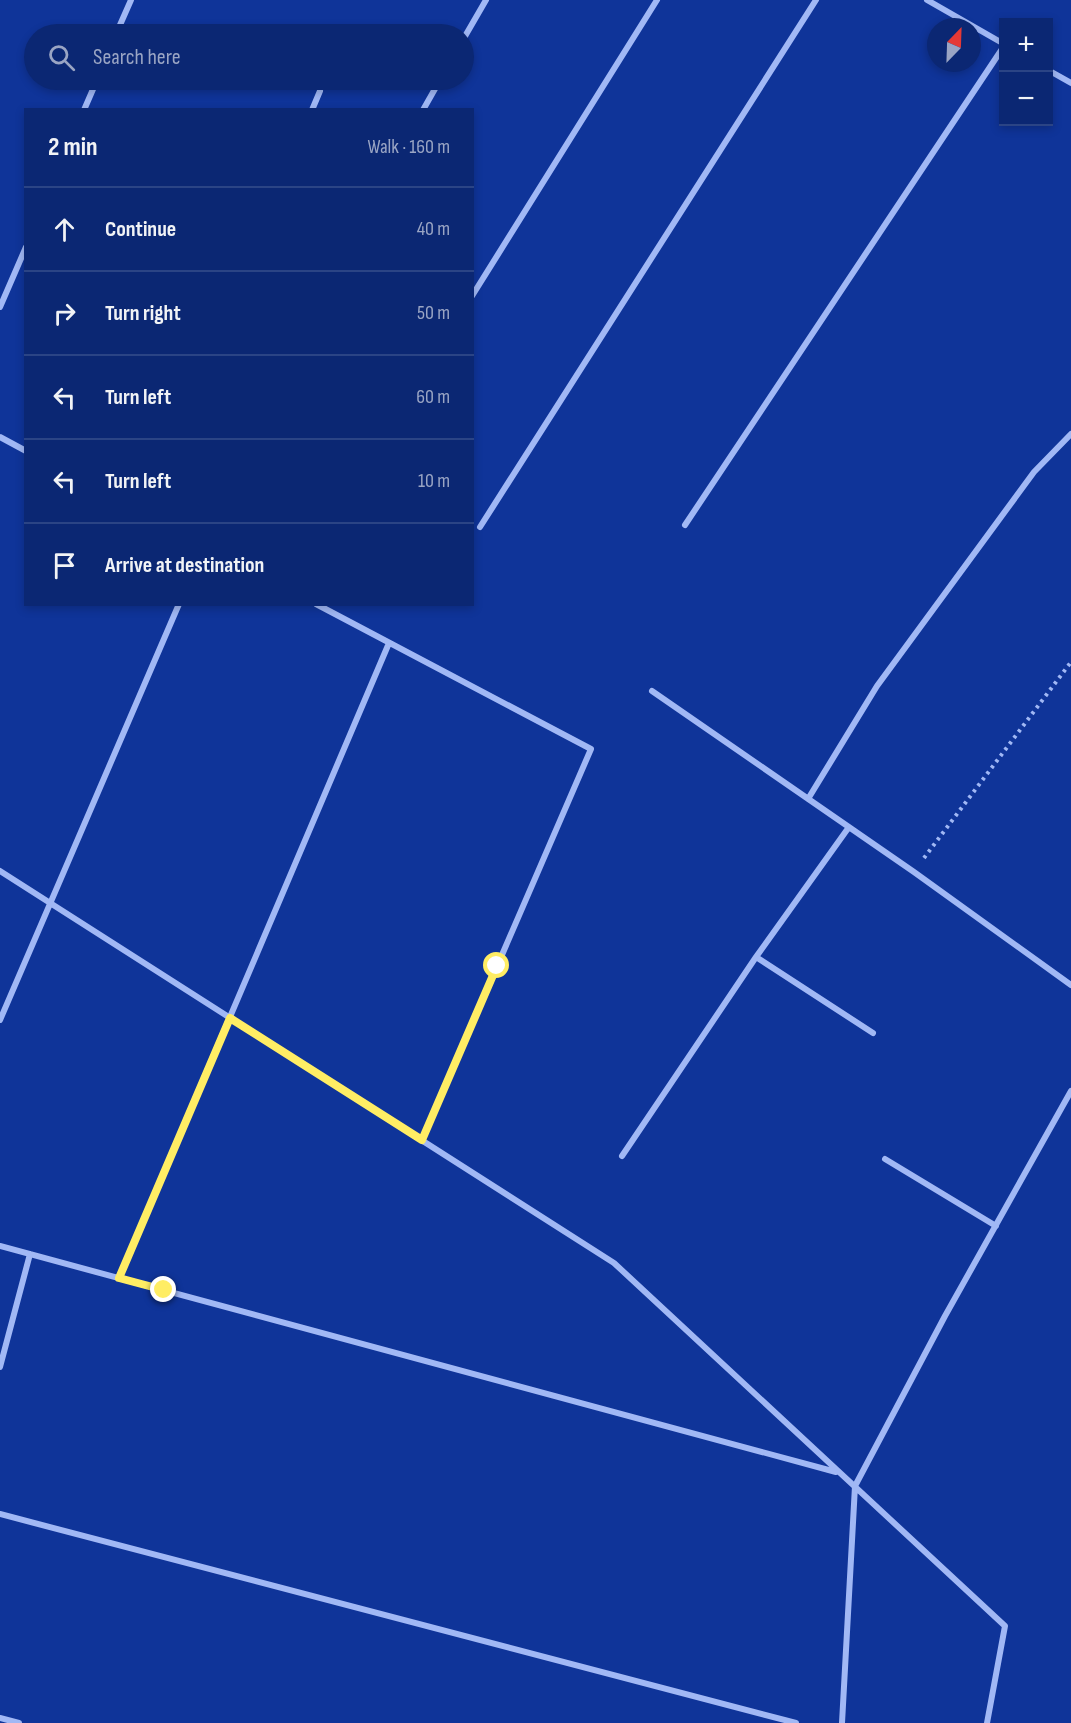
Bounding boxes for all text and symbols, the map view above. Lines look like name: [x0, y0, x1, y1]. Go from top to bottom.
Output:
north arrow: [927, 18, 981, 72]
map controls: [999, 18, 1053, 126]
button: +: [999, 18, 1053, 72]
search box: [24, 24, 474, 90]
icon: search: [45, 41, 78, 74]
text: Search here: [93, 44, 180, 71]
button: −: [999, 72, 1053, 126]
text: 2 min: [48, 132, 98, 163]
text: Walk · 160 m: [367, 135, 450, 159]
icon: ahead: [48, 213, 81, 246]
text: Continue: [105, 216, 176, 243]
text: 40 m: [417, 217, 450, 241]
icon: right: [48, 297, 81, 330]
text: Turn right: [105, 300, 181, 327]
text: 50 m: [417, 301, 450, 325]
icon: left: [48, 381, 81, 414]
text: Turn left: [105, 384, 171, 411]
text: 60 m: [416, 385, 450, 409]
icon: left: [48, 465, 81, 498]
text: Turn left: [105, 468, 171, 495]
text: 10 m: [418, 469, 450, 493]
icon: arrive: [48, 549, 81, 582]
text: Arrive at destination: [105, 552, 264, 579]
route start: [483, 952, 509, 978]
route end: [150, 1276, 176, 1302]

